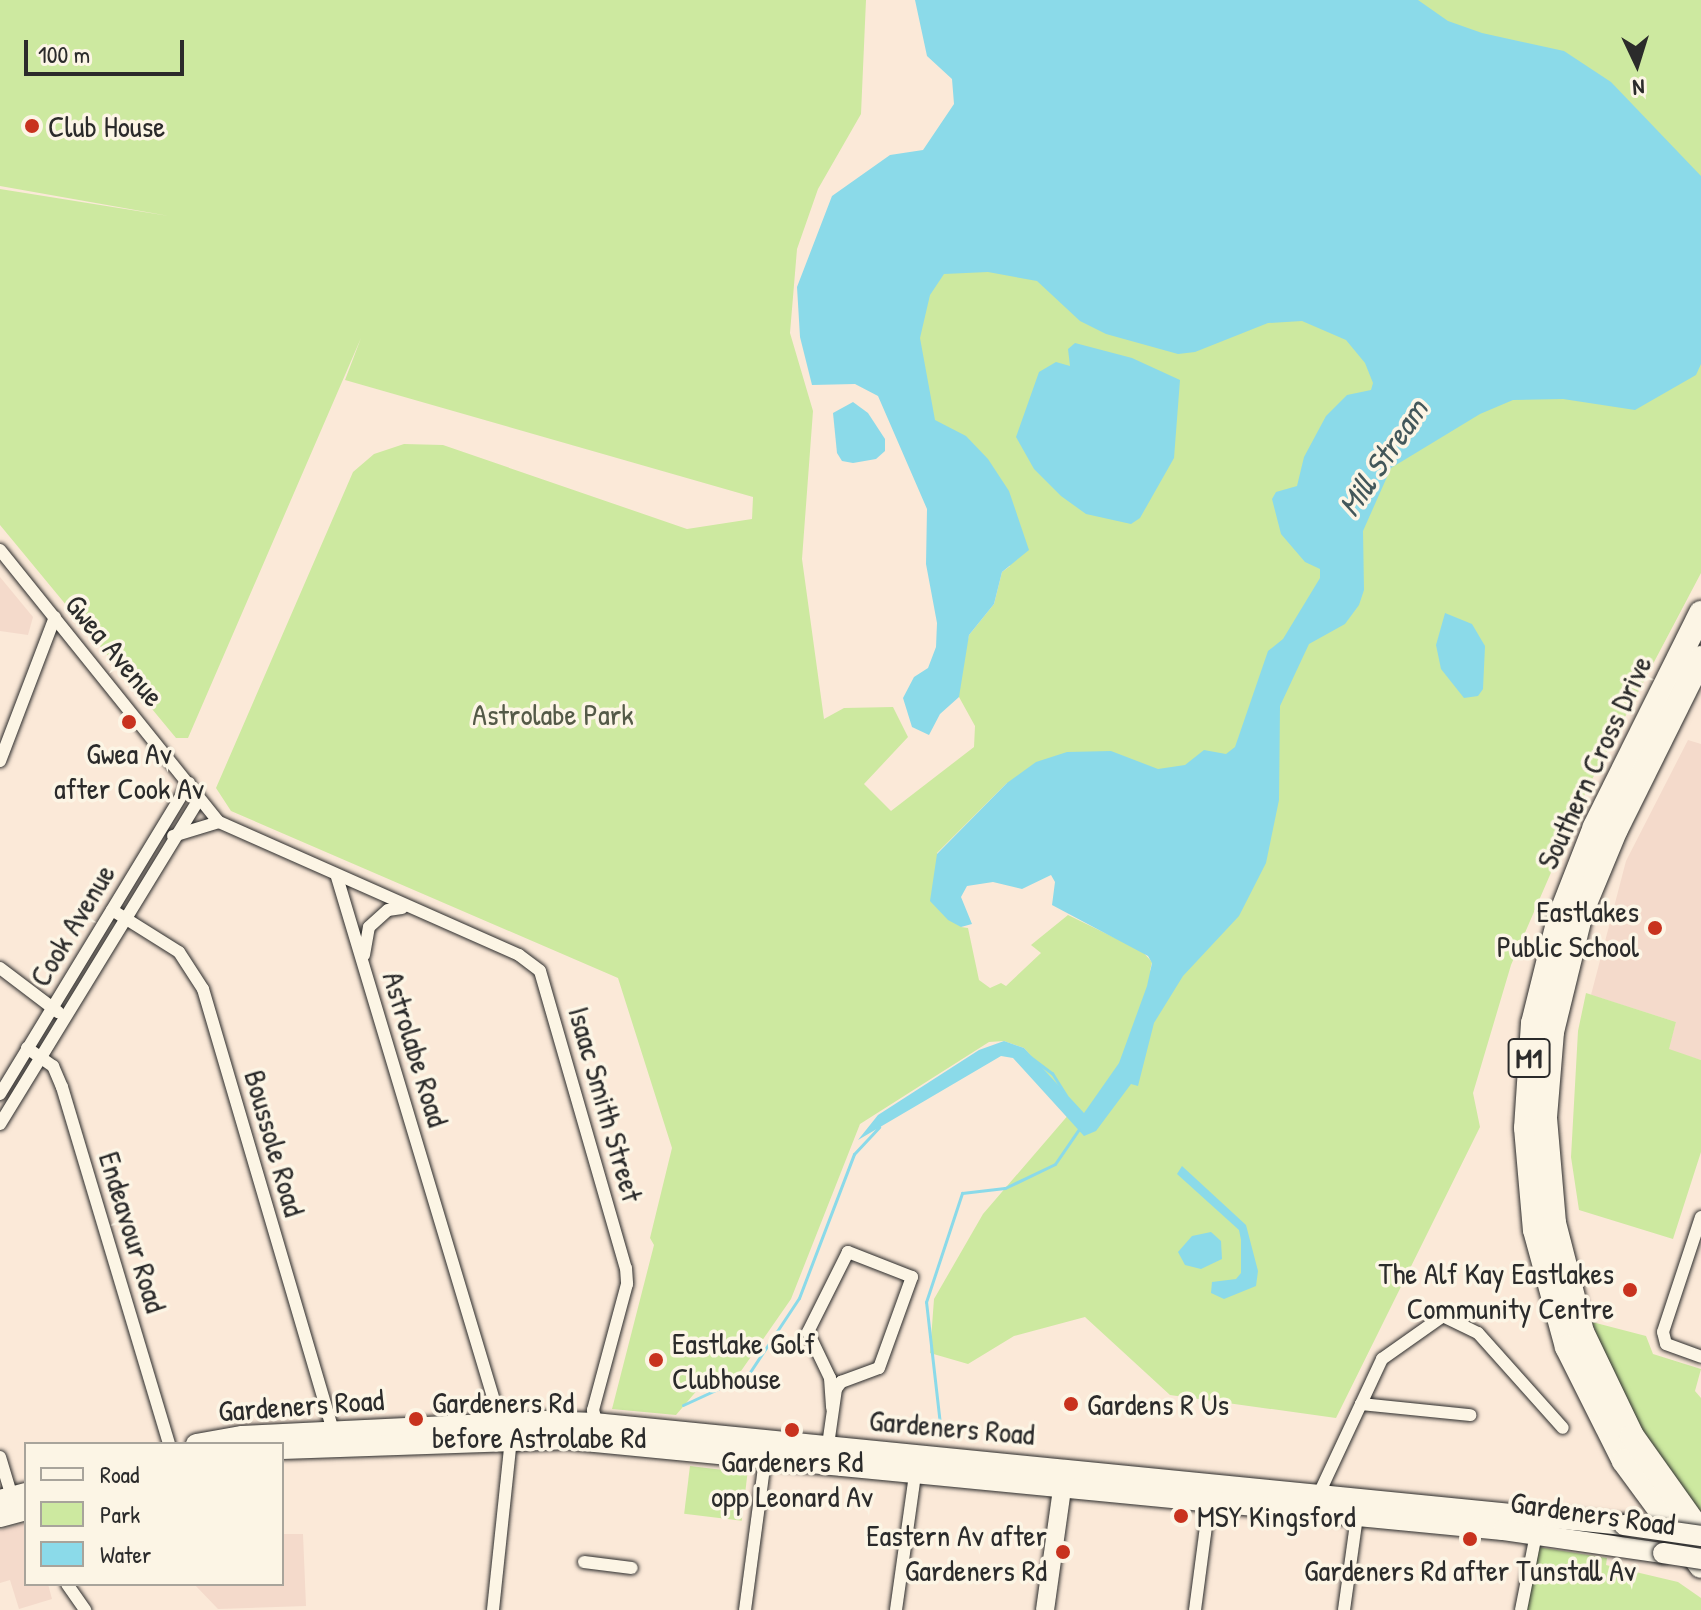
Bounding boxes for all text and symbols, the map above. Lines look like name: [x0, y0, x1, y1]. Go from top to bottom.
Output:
scale bar: [28, 24, 188, 74]
north arrow: [1597, 24, 1677, 104]
text: 100 m: [38, 38, 90, 70]
text: N: [1632, 73, 1646, 103]
place label: Club House: [48, 108, 165, 144]
marker: Club House: [23, 117, 41, 135]
water label: Mill Stream: [1330, 392, 1436, 524]
street label: Gwea Avenue: [58, 587, 172, 713]
street label: Southern Cross Drive: [1529, 650, 1659, 874]
park label: Astrolabe Park: [472, 696, 634, 732]
marker: Gwea Av after Cook Av: [120, 713, 138, 731]
place label: Gwea Av after Cook Av: [54, 735, 204, 806]
street label: Cook Avenue: [22, 857, 122, 993]
place label: Eastlakes Public School: [1497, 893, 1639, 964]
marker: Eastlakes Public School: [1646, 919, 1664, 937]
street label: Astrolabe Road: [375, 967, 457, 1131]
street label: Isaac Smith Street: [561, 1002, 651, 1206]
road number: M1: [1507, 1034, 1551, 1082]
street label: Boussole Road: [237, 1066, 313, 1220]
street label: Endeavour Road: [92, 1147, 174, 1317]
place label: The Alf Kay Eastlakes Community Centre: [1379, 1255, 1614, 1326]
marker: The Alf Kay Eastlakes Community Centre: [1621, 1281, 1639, 1299]
place label: Eastlake Golf Clubhouse: [672, 1325, 815, 1396]
marker: Eastlake Golf Clubhouse: [647, 1351, 665, 1369]
street label: Gardeners Road: [217, 1381, 385, 1429]
place label: Gardeners Rd before Astrolabe Rd: [432, 1384, 646, 1454]
place label: Gardens R Us: [1087, 1386, 1229, 1422]
marker: Gardens R Us: [1062, 1395, 1080, 1413]
street label: Gardeners Road: [868, 1402, 1036, 1452]
marker: Gardeners Rd before Astrolabe Rd: [407, 1410, 425, 1428]
marker: Gardeners Rd opp Leonard Av: [783, 1421, 801, 1439]
legend: [24, 1442, 284, 1586]
place label: Gardeners Rd opp Leonard Av: [711, 1443, 873, 1514]
text: Road: [100, 1458, 139, 1490]
street label: Gardeners Road: [1508, 1484, 1678, 1542]
text: Park: [100, 1498, 140, 1530]
place label: MSY Kingsford: [1197, 1498, 1356, 1534]
marker: MSY Kingsford: [1172, 1507, 1190, 1525]
place label: Eastern Av after Gardeners Rd: [866, 1517, 1047, 1588]
marker: Gardeners Rd after Tunstall Av: [1461, 1530, 1479, 1548]
text: Water: [100, 1538, 151, 1570]
marker: Eastern Av after Gardeners Rd: [1054, 1543, 1072, 1561]
place label: Gardeners Rd after Tunstall Av: [1304, 1552, 1636, 1588]

